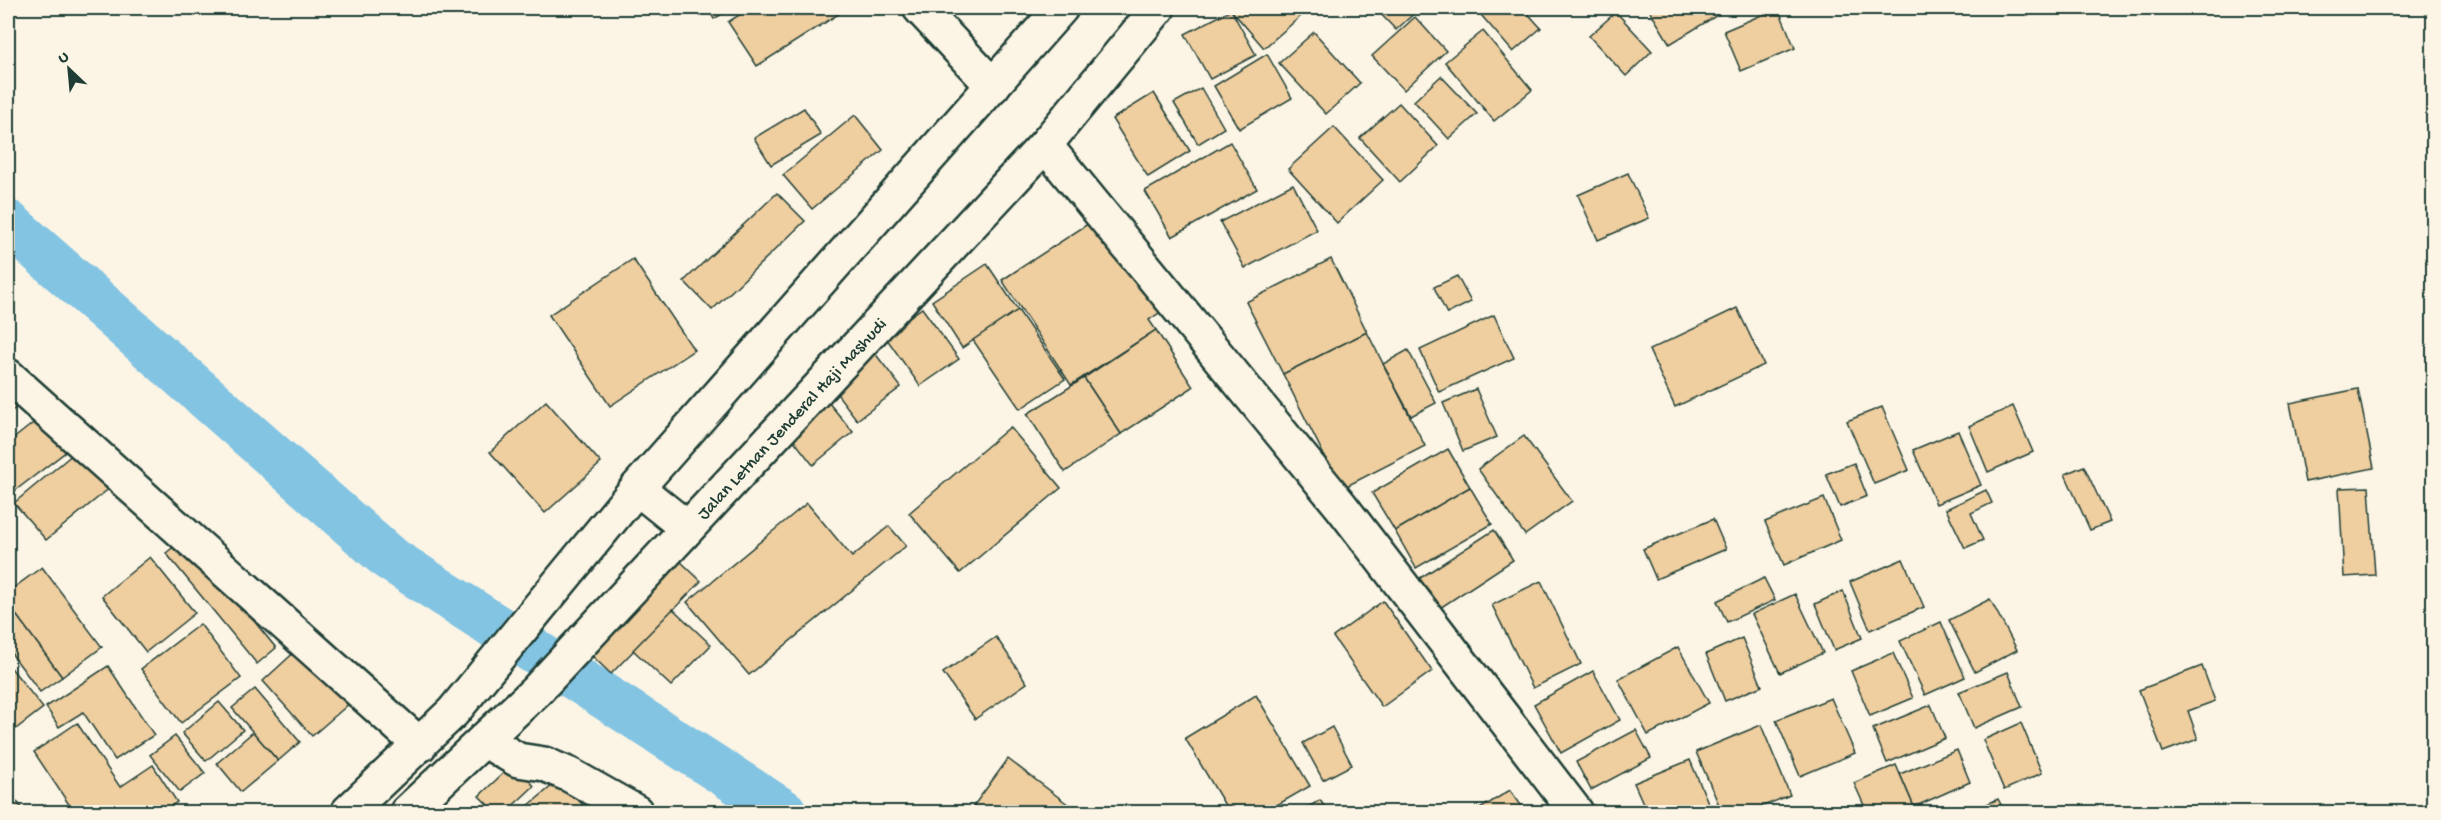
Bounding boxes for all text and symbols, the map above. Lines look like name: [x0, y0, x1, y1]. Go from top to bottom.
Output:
north arrow: [39, 39, 99, 99]
text: U: [56, 48, 73, 69]
street label: Jalan Letnan Jenderal Haji Mashudi: [694, 314, 892, 525]

